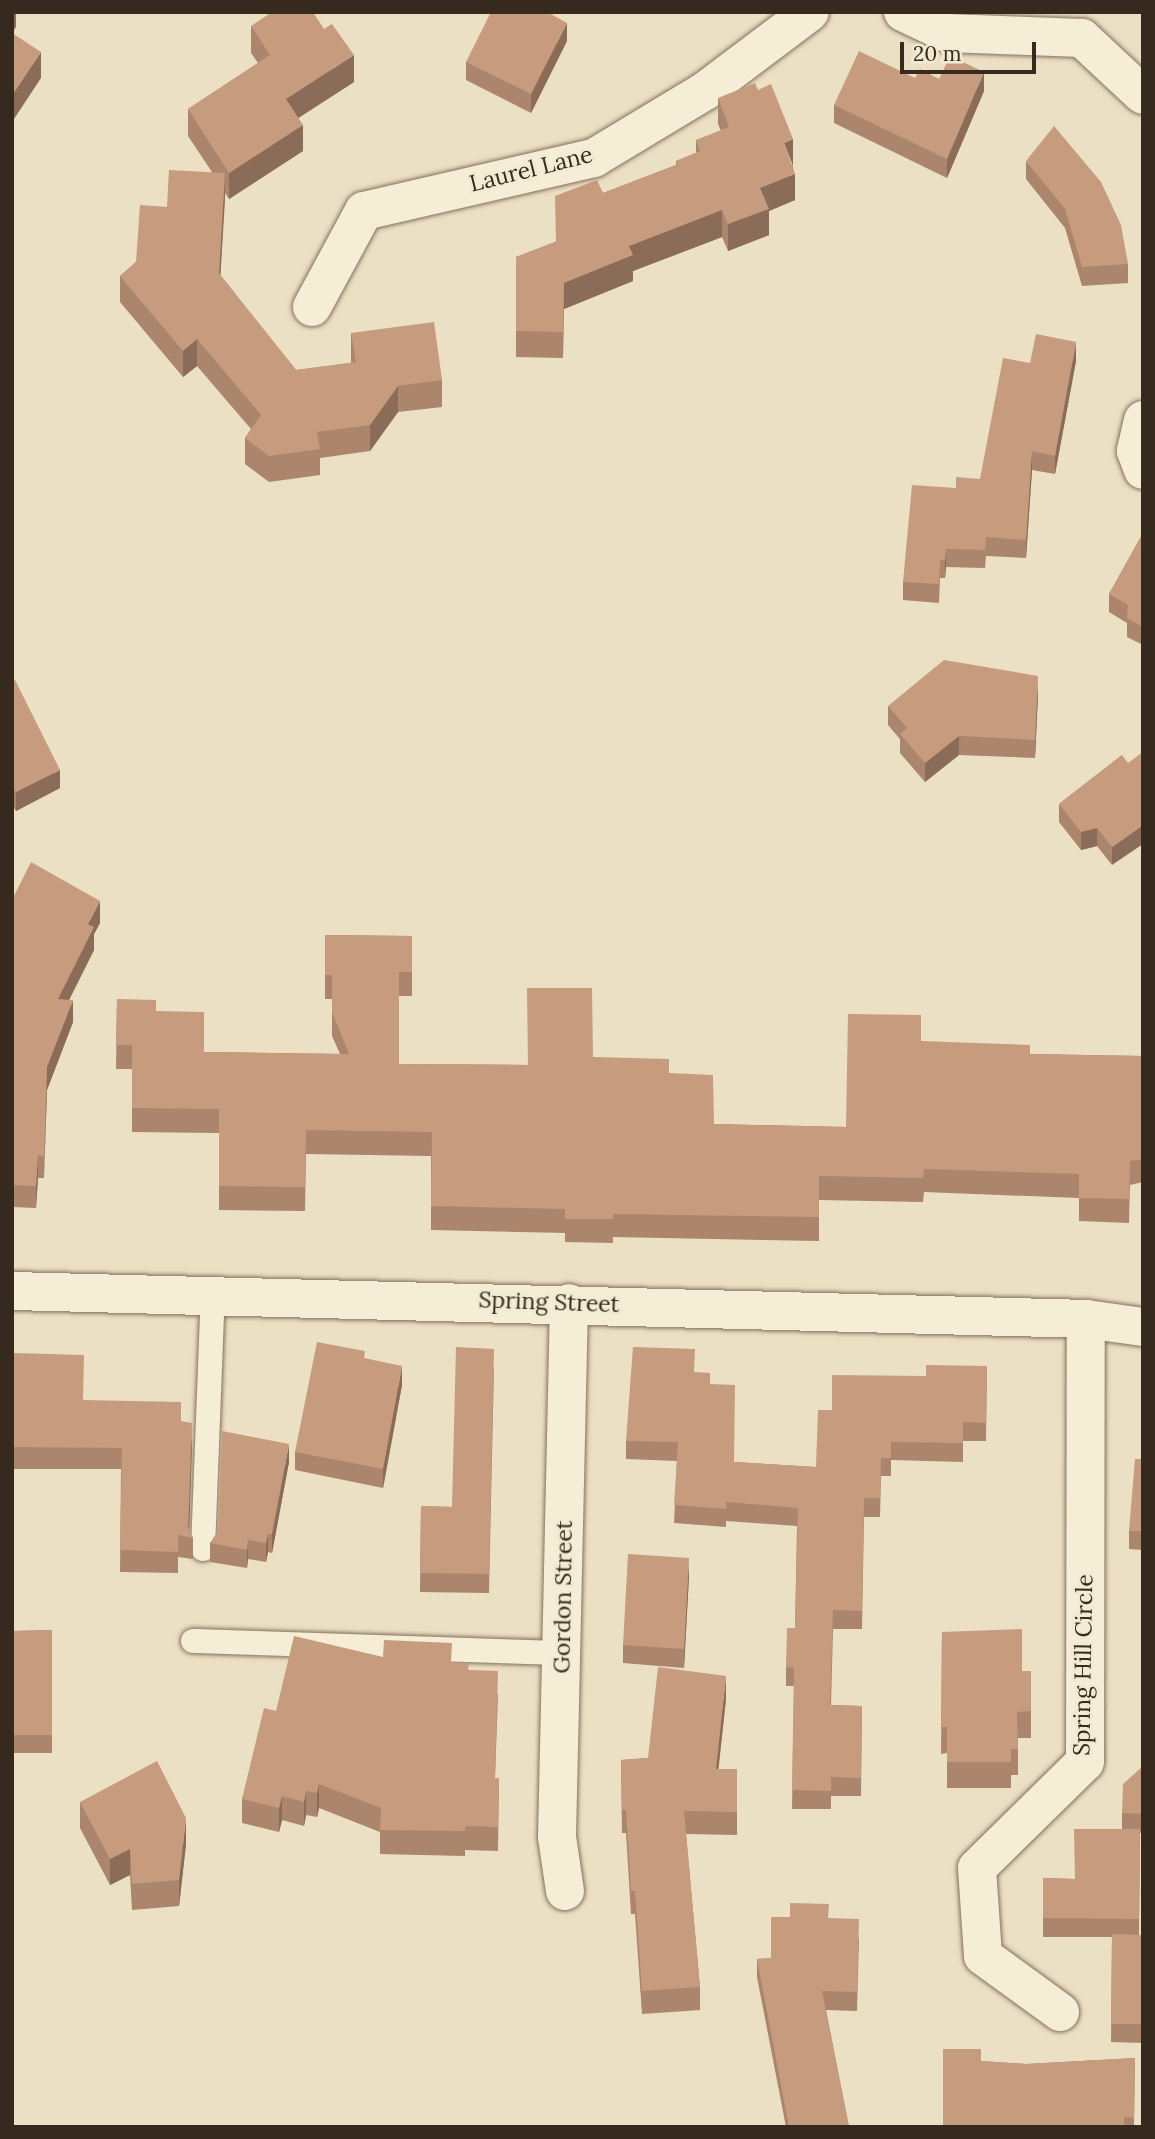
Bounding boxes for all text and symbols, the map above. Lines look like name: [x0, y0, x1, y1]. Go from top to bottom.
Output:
scale bar: [903, 28, 1040, 72]
text: 20 m: [913, 40, 962, 67]
street label: Laurel Lane: [467, 140, 595, 198]
street label: Spring Street: [478, 1286, 620, 1318]
street label: Gordon Street: [548, 1520, 578, 1674]
street label: Spring Hill Circle: [1068, 1574, 1098, 1756]

